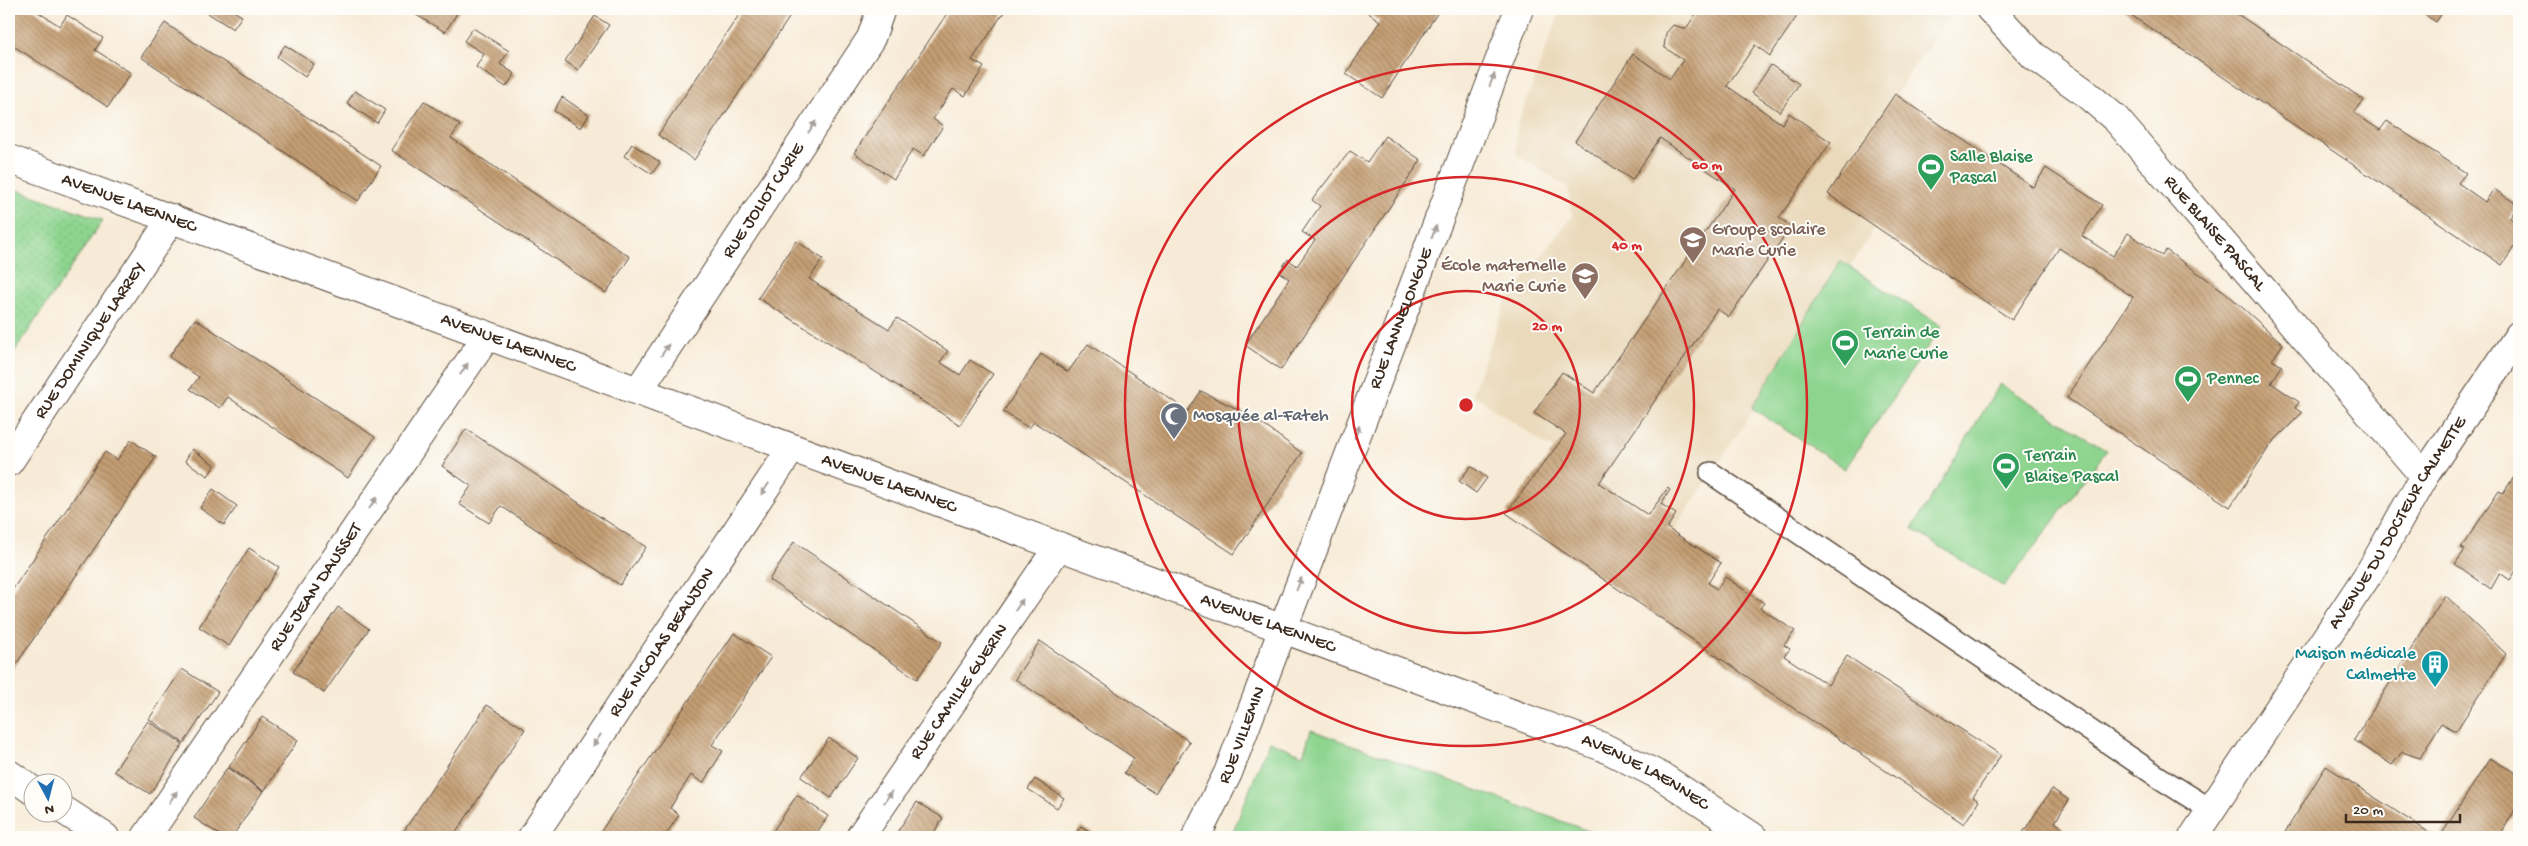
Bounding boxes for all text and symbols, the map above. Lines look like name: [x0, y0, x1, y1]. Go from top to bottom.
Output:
one-way arrow: [1488, 72, 1496, 87]
one-way arrow: [807, 120, 817, 133]
street label: RUE JOLIOT CURIE: [718, 138, 810, 262]
place label: Salle Blaise Pascal: [1949, 147, 2034, 189]
sports icon: Salle Blaise Pascal: [1916, 152, 1946, 191]
text: 60 m: [1692, 157, 1723, 175]
street label: AVENUE LAENNEC: [59, 169, 201, 238]
street label: RUE BLAISE PASCAL: [2159, 171, 2271, 297]
place label: Groupe scolaire Marie Curie: [1712, 220, 1826, 262]
one-way arrow: [1431, 224, 1438, 239]
school or university icon: Groupe scolaire Marie Curie: [1678, 225, 1708, 264]
text: 40 m: [1611, 237, 1642, 255]
street label: RUE LANNELONGUE: [1365, 244, 1438, 392]
place label: École maternelle Marie Curie: [1441, 256, 1567, 298]
street label: RUE DOMINIQUE LARREY: [30, 258, 150, 423]
school or university icon: École maternelle Marie Curie: [1570, 261, 1600, 300]
street label: AVENUE LAENNEC: [438, 309, 580, 378]
text: 20 m: [1532, 318, 1562, 336]
place label: Terrain de Marie Curie: [1863, 323, 1949, 365]
sports icon: Terrain de Marie Curie: [1830, 328, 1860, 367]
one-way arrow: [660, 343, 670, 357]
one-way arrow: [459, 362, 469, 376]
sports icon: Pennec: [2173, 364, 2203, 403]
place label: Pennec: [2206, 369, 2260, 390]
centre of rings: [1457, 396, 1475, 414]
mosque icon: Mosquée al-Fateh: [1159, 401, 1189, 440]
place label: Mosquée al-Fateh: [1193, 406, 1329, 427]
street label: AVENUE DU DOCTEUR CALMETTE: [2324, 412, 2472, 633]
one-way arrow: [1353, 425, 1361, 439]
place label: Terrain Blaise Pascal: [2024, 446, 2119, 488]
street label: AVENUE LAENNEC: [819, 449, 961, 519]
sports icon: Terrain Blaise Pascal: [1991, 451, 2021, 490]
one-way arrow: [760, 482, 770, 496]
one-way arrow: [368, 497, 378, 510]
street label: RUE JEAN DAUSSET: [265, 518, 368, 655]
street label: RUE NICOLAS BEAUJON: [605, 564, 720, 721]
one-way arrow: [1295, 576, 1303, 591]
street label: AVENUE LAENNEC: [1198, 589, 1340, 658]
one-way arrow: [1014, 598, 1024, 612]
street label: RUE CAMILLE GUERIN: [906, 620, 1013, 764]
place label: Maison médicale Calmette: [2295, 644, 2417, 686]
building icon: Maison médicale Calmette: [2420, 649, 2450, 688]
street label: RUE VILLEMIN: [1214, 683, 1270, 787]
street label: AVENUE LAENNEC: [1579, 729, 1714, 816]
one-way arrow: [592, 734, 602, 747]
north arrow: [22, 774, 72, 824]
one-way arrow: [168, 790, 178, 803]
one-way arrow: [883, 790, 892, 804]
scale bar: [2346, 791, 2459, 823]
text: N: [44, 799, 55, 817]
text: 20 m: [2353, 802, 2383, 820]

